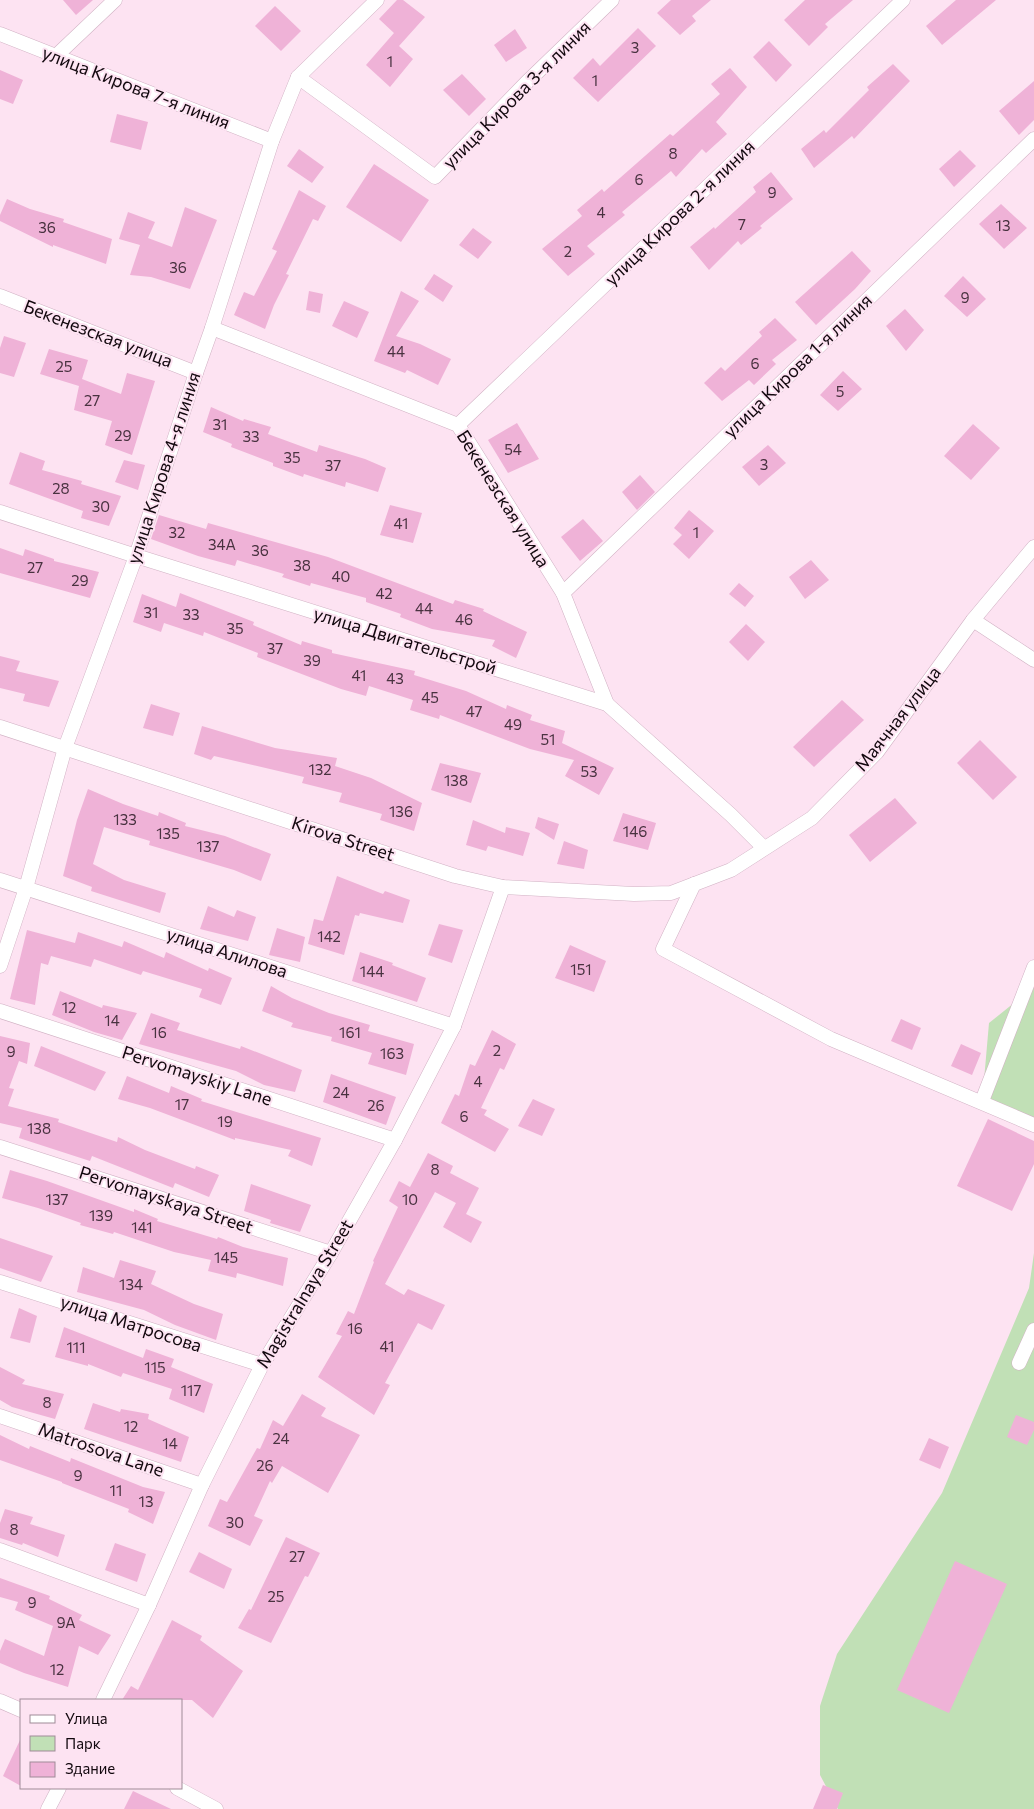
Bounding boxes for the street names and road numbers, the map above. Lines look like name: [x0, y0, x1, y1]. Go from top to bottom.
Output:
street label: улица Кирова 3-я линия: [438, 16, 595, 173]
street label: улица Кирова 7-я линия: [39, 41, 233, 133]
street label: улица Кирова 2-я линия: [600, 135, 759, 290]
street label: улица Кирова 1-я линия: [719, 289, 876, 442]
street label: Бекенезская улица: [21, 294, 176, 372]
street label: улица Кирова 4-я линия: [122, 369, 205, 567]
street label: Бекенезская улица: [453, 426, 555, 571]
street label: улица Двигательстрой: [311, 602, 500, 678]
street label: Маячная улица: [849, 662, 945, 775]
street label: Kirova Street: [289, 811, 398, 865]
street label: улица Алилова: [164, 922, 291, 982]
street label: Pervomayskiy Lane: [120, 1040, 275, 1110]
street label: Pervomayskaya Street: [77, 1161, 256, 1238]
street label: Magistralnaya Street: [251, 1215, 357, 1372]
street label: улица Матросова: [58, 1290, 205, 1356]
street label: Matrosova Lane: [36, 1417, 167, 1481]

